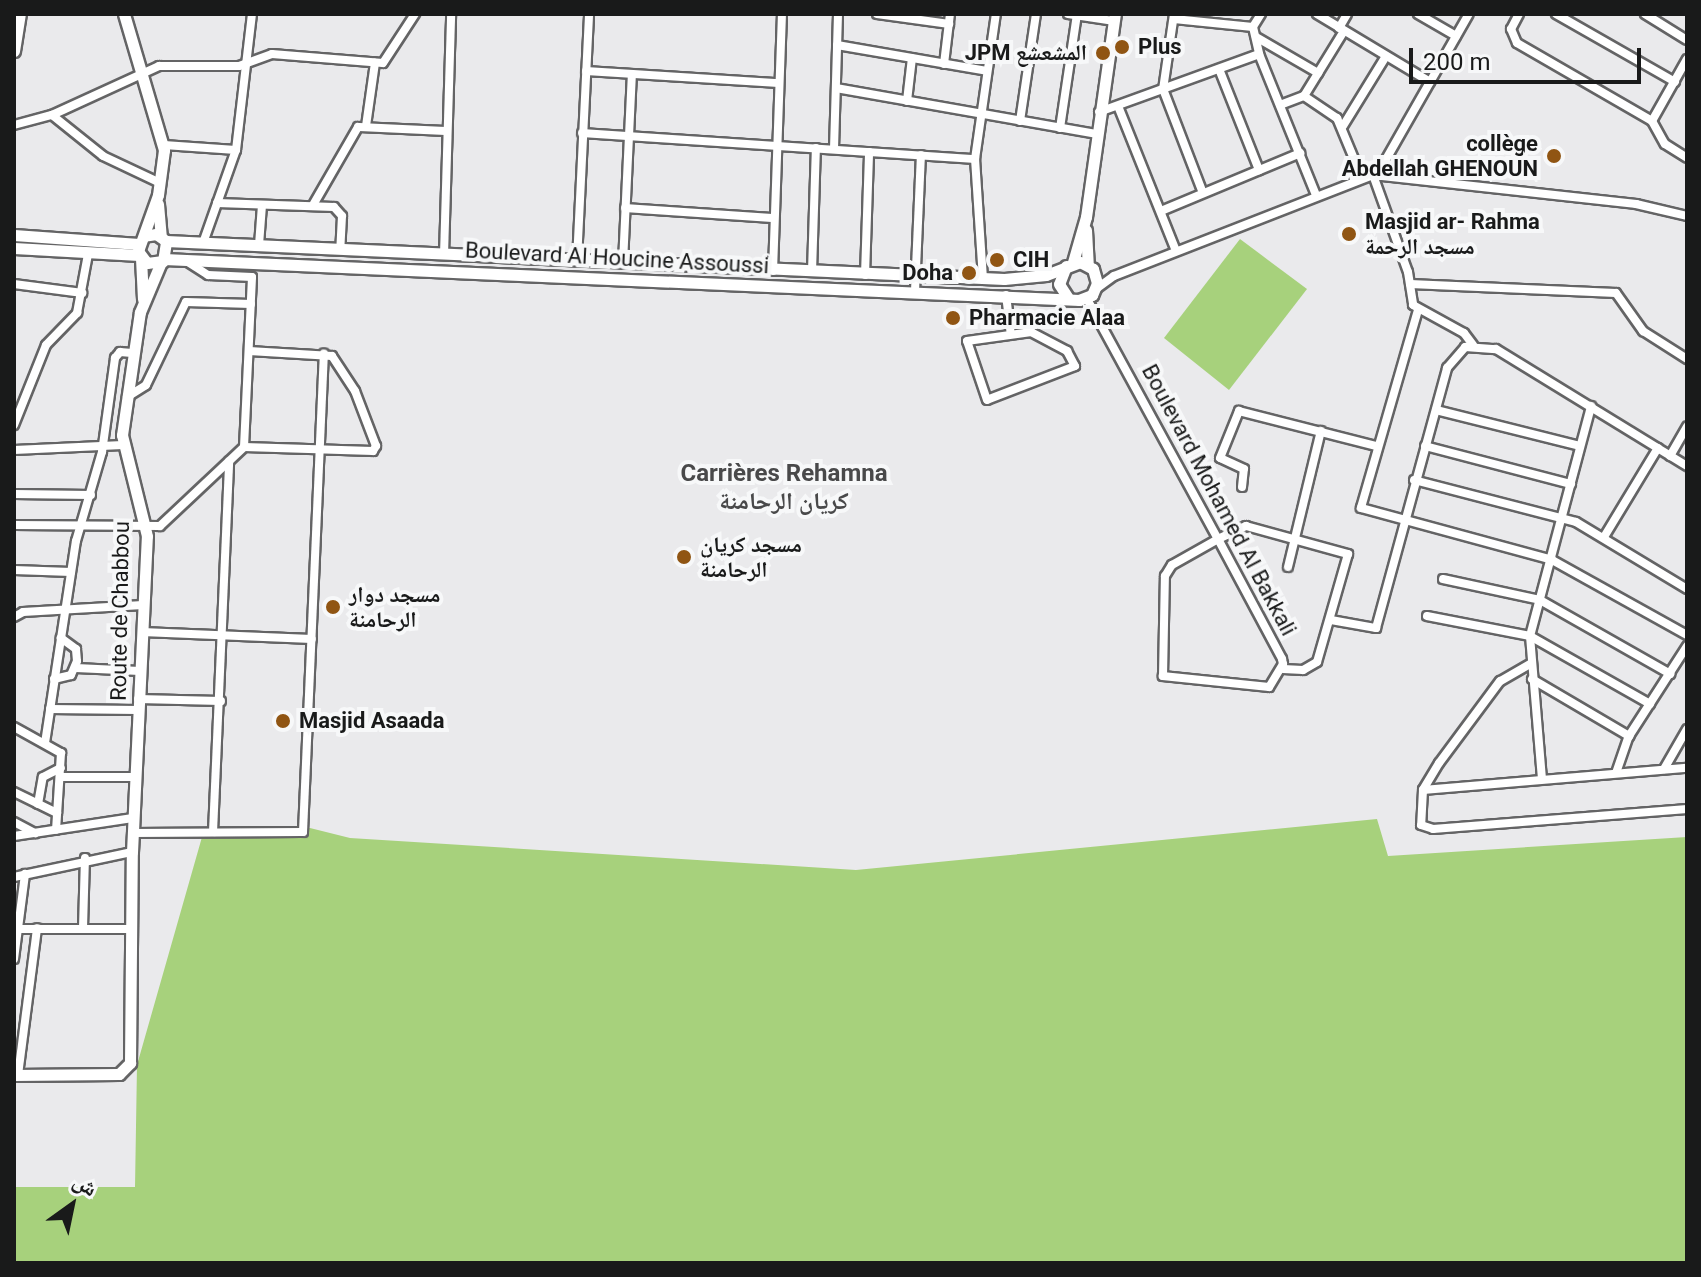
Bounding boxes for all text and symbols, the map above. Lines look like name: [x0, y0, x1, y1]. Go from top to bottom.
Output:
scale bar: [1413, 32, 1645, 82]
place label: Plus: [1138, 34, 1182, 60]
marker: Plus: [1113, 38, 1131, 56]
place label: JPM المشعشع: [965, 40, 1087, 66]
marker: JPM المشعشع: [1094, 44, 1112, 62]
text: 200 m: [1423, 48, 1490, 76]
place label: collège Abdellah GHENOUN: [1342, 130, 1538, 182]
marker: collège Abdellah GHENOUN: [1545, 147, 1563, 165]
place label: Masjid ar- Rahma مسجد الرحمة: [1365, 208, 1540, 260]
marker: Masjid ar- Rahma مسجد الرحمة: [1340, 225, 1358, 243]
street label: Boulevard Al Houcine Assoussi: [464, 237, 770, 279]
place label: CIH: [1013, 247, 1049, 273]
marker: CIH: [988, 251, 1006, 269]
place label: Doha: [902, 260, 953, 286]
marker: Doha: [960, 264, 978, 282]
place label: Pharmacie Alaa: [969, 305, 1125, 331]
marker: Pharmacie Alaa: [944, 309, 962, 327]
street label: Boulevard Mohamed Al Bakkali: [1136, 360, 1302, 640]
district label: Carrières Rehamna كريان الرحامنة: [681, 460, 887, 516]
street label: Route de Chabbou: [105, 521, 135, 701]
place label: مسجد كريان الرحامنة: [700, 531, 802, 582]
marker: مسجد كريان الرحامنة: [675, 548, 693, 566]
place label: مسجد دوار الرحامنة: [349, 581, 440, 632]
marker: مسجد دوار الرحامنة: [324, 598, 342, 616]
place label: Masjid Asaada: [299, 708, 445, 734]
marker: Masjid Asaada: [274, 712, 292, 730]
north arrow: [32, 1165, 112, 1245]
text: ش: [69, 1168, 102, 1201]

